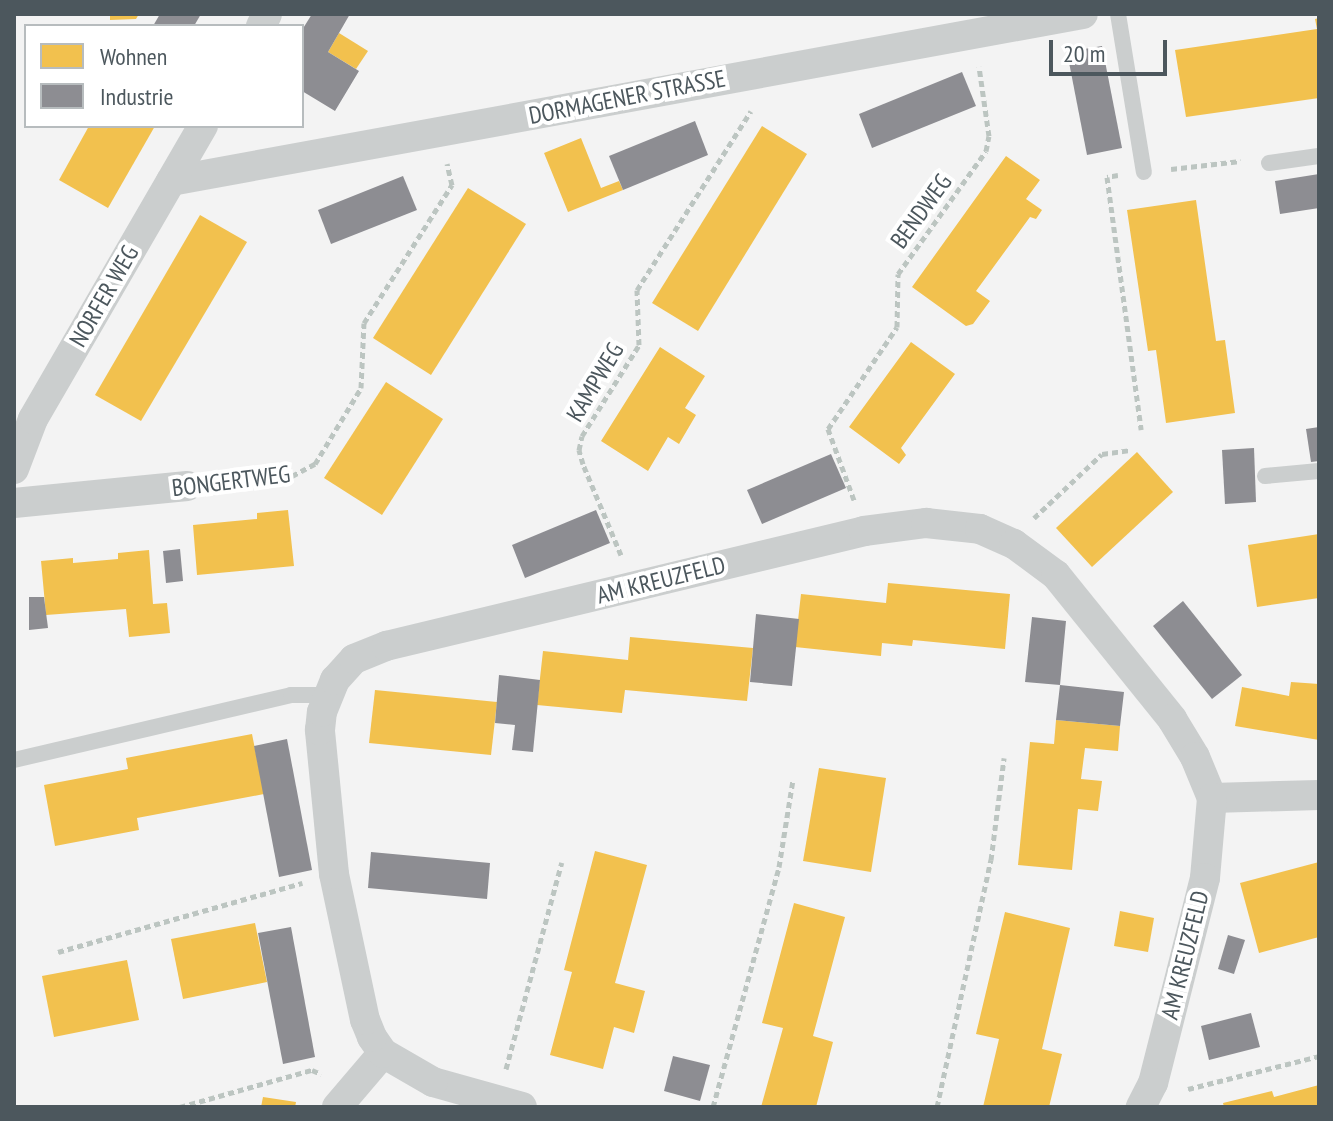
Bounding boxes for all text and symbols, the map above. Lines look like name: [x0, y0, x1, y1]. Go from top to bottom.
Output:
legend: [24, 24, 304, 128]
scale bar: [1053, 24, 1171, 74]
text: 20 m: [1063, 38, 1105, 69]
text: Wohnen: [100, 41, 167, 72]
street label: DORMAGENER STRASSE: [526, 64, 728, 130]
text: Industrie: [100, 81, 173, 112]
street label: BENDWEG: [884, 168, 958, 254]
street label: NORFER WEG: [63, 240, 145, 352]
street label: KAMPWEG: [560, 337, 630, 427]
street label: BONGERTWEG: [170, 459, 292, 503]
street label: AM KREUZFELD: [594, 550, 728, 610]
street label: AM KREUZFELD: [1155, 888, 1215, 1022]

